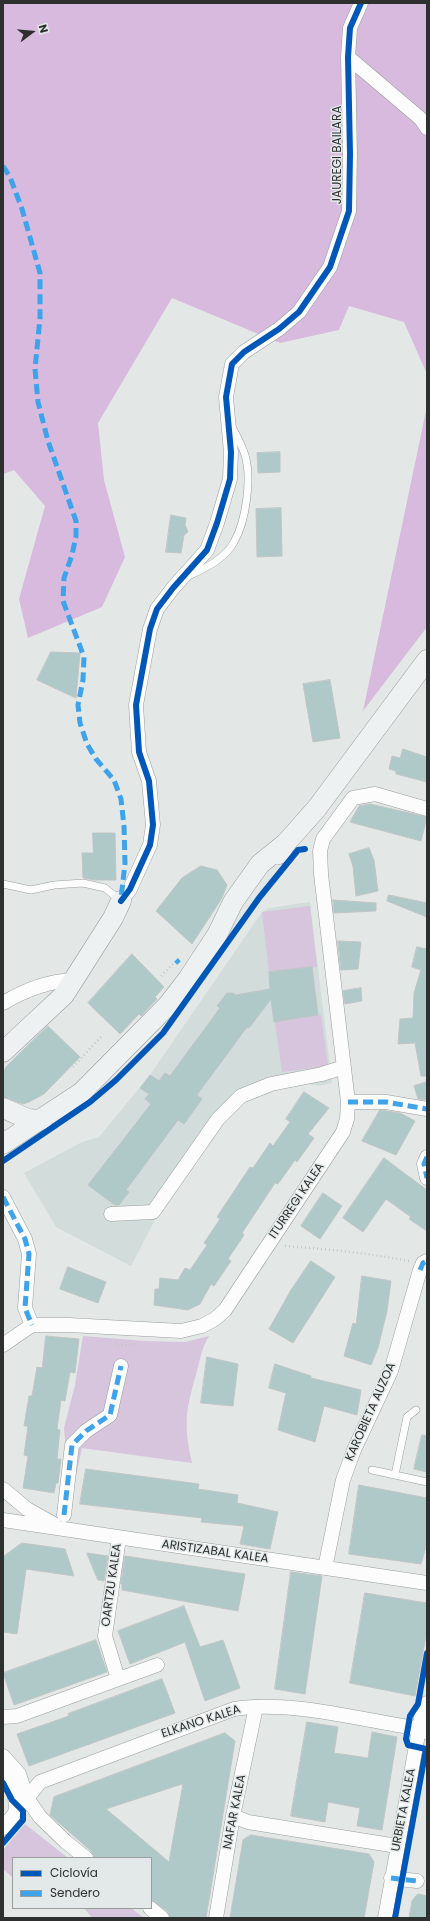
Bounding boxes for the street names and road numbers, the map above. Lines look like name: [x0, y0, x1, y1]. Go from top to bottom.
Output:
street label: JAUREGI BAILARA: [331, 106, 345, 204]
street label: ITURREGI KALEA: [266, 1160, 328, 1242]
street label: KAROBIETA AUZOA: [343, 1360, 399, 1464]
street label: ARISTIZABAL KALEA: [161, 1537, 269, 1567]
street label: OARTZU KALEA: [99, 1543, 125, 1627]
street label: ELKANO KALEA: [160, 1702, 242, 1742]
street label: URBIETA KALEA: [389, 1767, 419, 1853]
street label: NAFAR KALEA: [221, 1773, 249, 1851]

